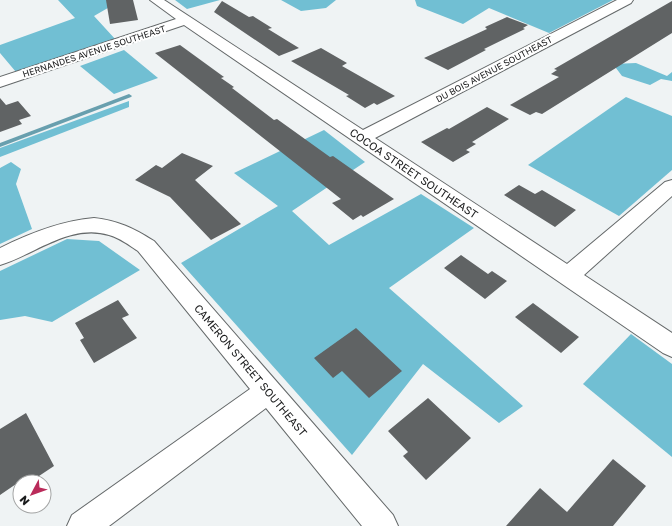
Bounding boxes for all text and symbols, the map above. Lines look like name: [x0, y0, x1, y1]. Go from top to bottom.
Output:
street label: HERNANDES AVENUE SOUTHEAST: [21, 22, 167, 79]
street label: DU BOIS AVENUE SOUTHEAST: [434, 33, 555, 105]
street label: COCOA STREET SOUTHEAST: [348, 125, 481, 221]
street label: CAMERON STREET SOUTHEAST: [192, 301, 310, 439]
north arrow: [12, 474, 52, 514]
text: N: [16, 493, 32, 508]

